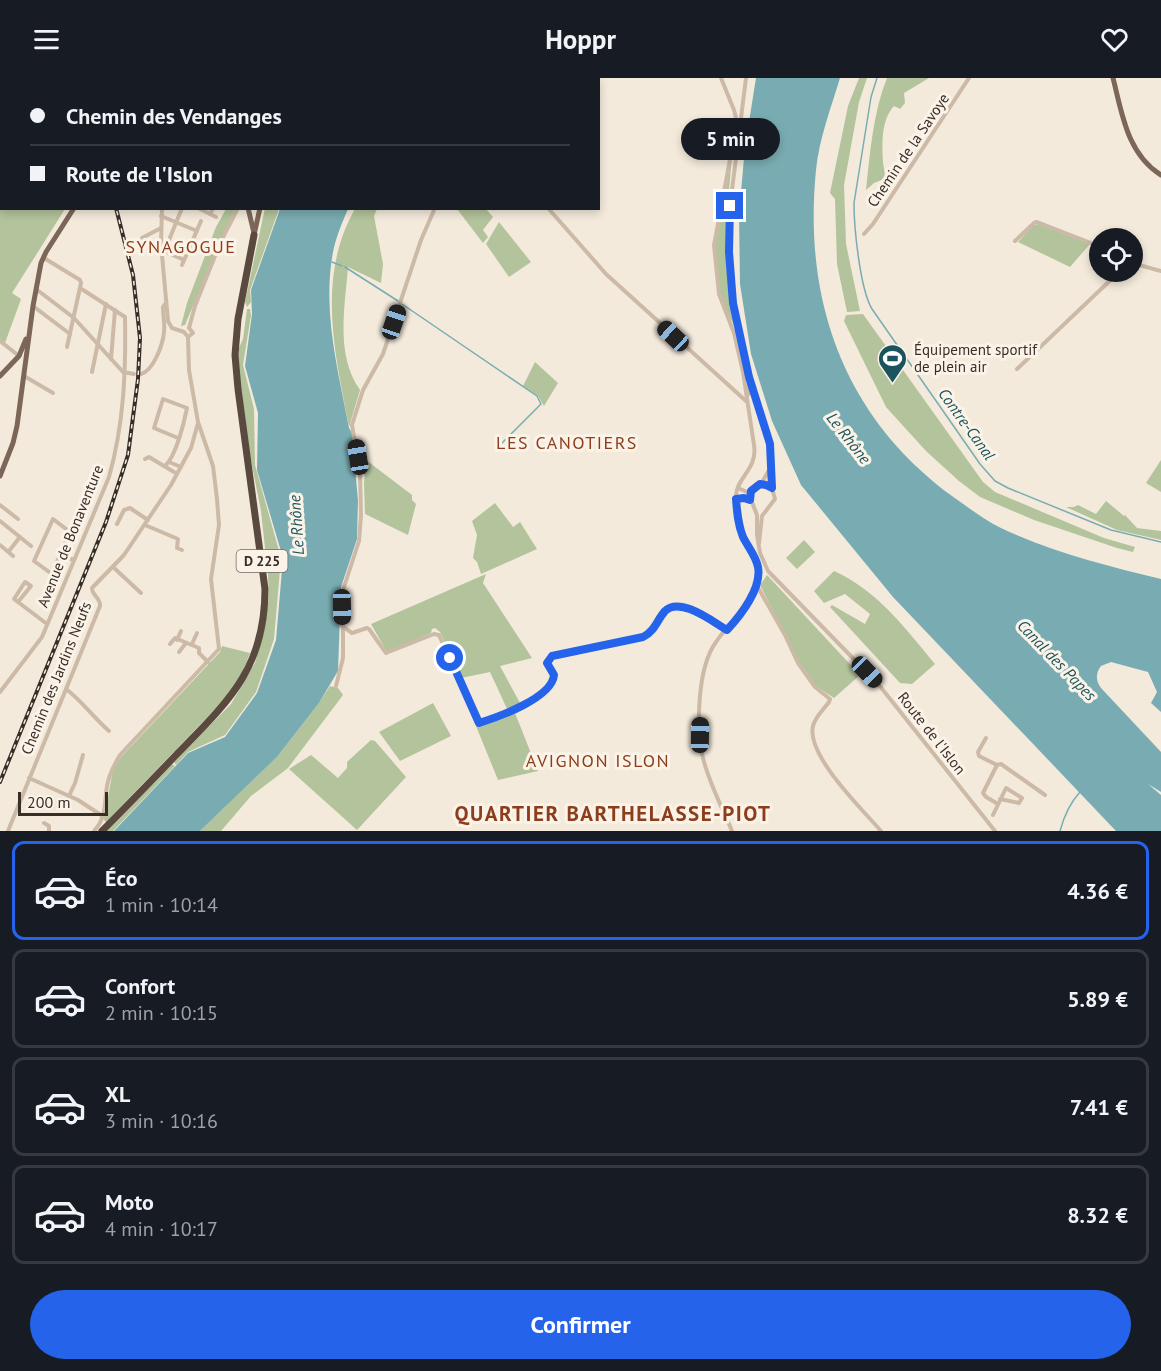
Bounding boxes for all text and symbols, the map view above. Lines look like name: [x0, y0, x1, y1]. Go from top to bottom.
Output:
text: Hoppr: [545, 22, 616, 56]
icon: menu: [30, 23, 63, 56]
icon: heart: [1098, 23, 1131, 56]
street label: Chemin de la Savoye: [863, 90, 953, 210]
text: Chemin des Vendanges: [66, 102, 282, 130]
callout: 5 min: [680, 119, 780, 161]
text: 5 min: [706, 126, 755, 152]
text: Route de l'Islon: [66, 160, 213, 188]
route end: [716, 192, 743, 219]
map controls: [1089, 228, 1143, 282]
button: locate: [1089, 228, 1143, 282]
district label: SYNAGOGUE: [125, 235, 237, 258]
car: [380, 302, 408, 342]
car: [654, 317, 692, 355]
place label: Équipement sportif de plein air: [914, 340, 1038, 376]
sports icon: Équipement sportif de plein air: [877, 342, 909, 384]
water label: Contre-Canal: [934, 384, 1000, 464]
water label: Le Rhône: [823, 408, 876, 468]
district label: LES CANOTIERS: [496, 431, 638, 454]
car: [346, 438, 370, 476]
street label: Avenue de Bonaventure: [33, 462, 107, 610]
water label: Le Rhône: [284, 494, 308, 556]
road number: D 225: [236, 550, 288, 572]
car: [333, 589, 351, 625]
street label: Chemin des Jardins Neufs: [17, 599, 95, 757]
water label: Canal des Papes: [1013, 615, 1101, 705]
route start: [436, 644, 463, 671]
car: [848, 653, 886, 691]
street label: Route de l'Islon: [894, 688, 970, 778]
car: [691, 717, 709, 753]
district label: AVIGNON ISLON: [526, 749, 670, 772]
scale bar: [18, 789, 108, 816]
text: 200 m: [27, 792, 70, 812]
district label: QUARTIER BARTHELASSE-PIOT: [455, 800, 771, 827]
icon: car: [33, 864, 87, 918]
text: Éco: [105, 864, 137, 892]
text: 4.36 €: [1067, 877, 1128, 905]
text: 1 min · 10:14: [105, 892, 218, 918]
icon: car: [33, 972, 87, 1026]
text: Confort: [105, 972, 175, 1000]
text: 5.89 €: [1067, 985, 1128, 1013]
text: 2 min · 10:15: [105, 1000, 218, 1026]
icon: car: [33, 1080, 87, 1134]
text: XL: [105, 1080, 130, 1108]
text: 7.41 €: [1070, 1093, 1128, 1121]
text: 3 min · 10:16: [105, 1108, 218, 1134]
icon: car: [33, 1188, 87, 1242]
text: Moto: [105, 1188, 154, 1216]
text: 8.32 €: [1067, 1201, 1128, 1229]
text: 4 min · 10:17: [105, 1216, 218, 1242]
button: Confirmer: [30, 1290, 1131, 1359]

